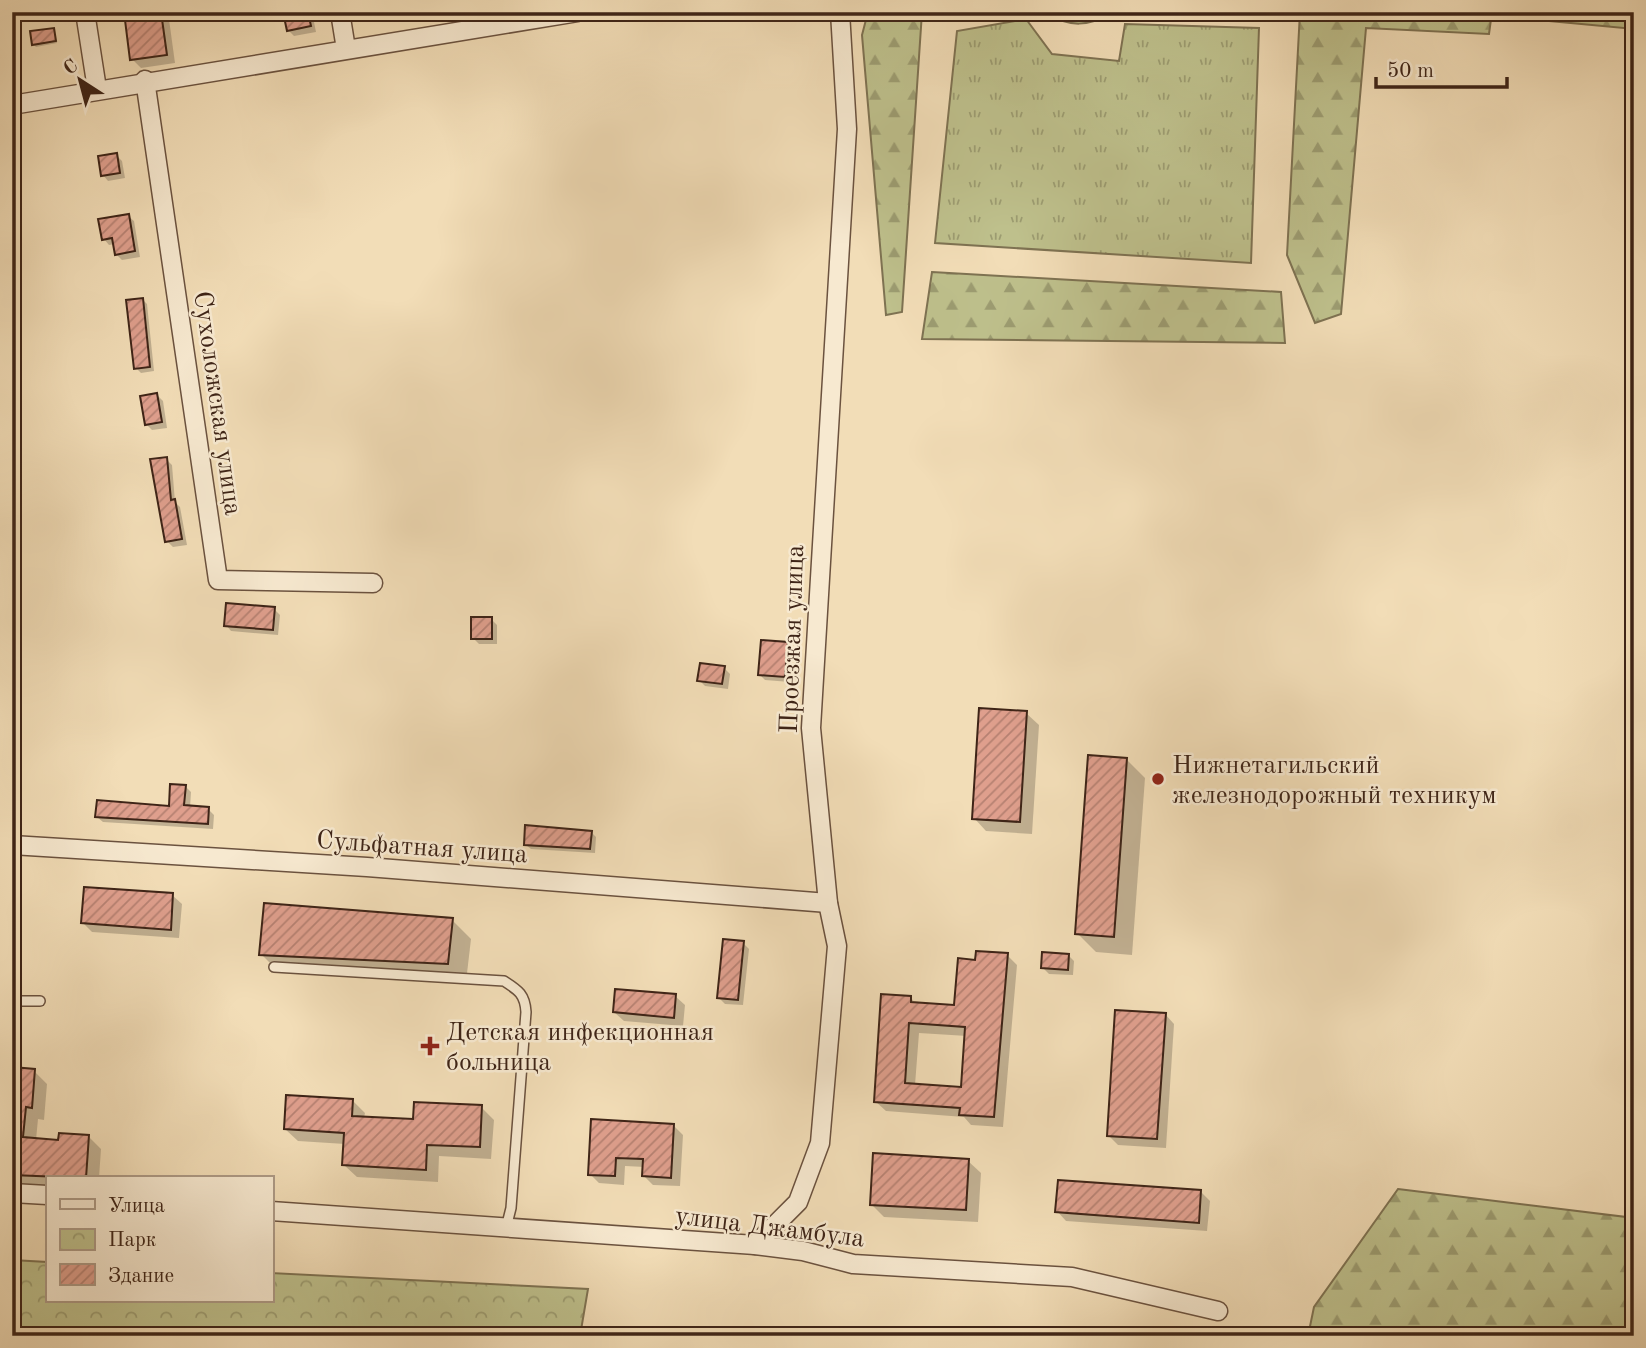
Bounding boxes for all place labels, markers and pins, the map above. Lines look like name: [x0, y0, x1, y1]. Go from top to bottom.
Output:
place label: Нижнетагильский железнодорожный техникум: [1172, 753, 1497, 809]
marker: Нижнетагильский железнодорожный техникум: [1150, 771, 1166, 787]
place label: Детская инфекционная больница: [446, 1020, 714, 1076]
marker: Детская инфекционная больница: [420, 1036, 440, 1056]

